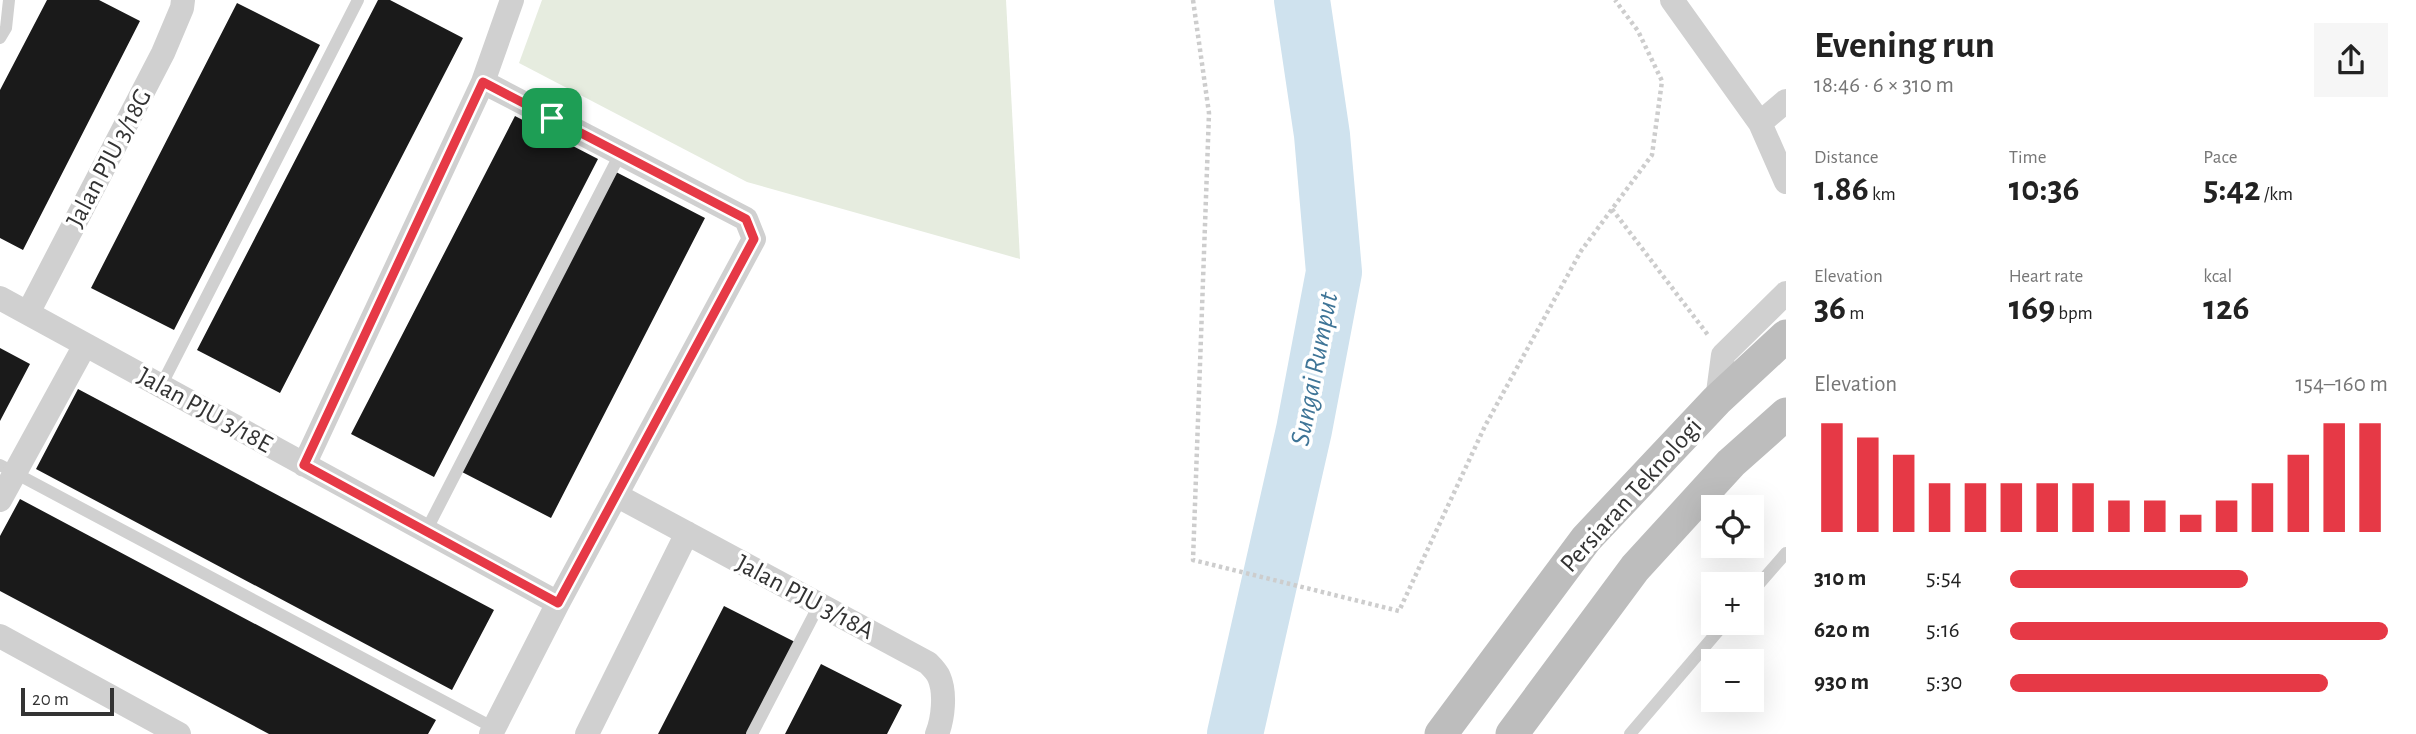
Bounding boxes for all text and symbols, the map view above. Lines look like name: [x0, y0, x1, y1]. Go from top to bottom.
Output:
button: share: [2314, 23, 2388, 97]
text: Evening run: [1814, 27, 1995, 65]
text: 18:46 · 6 × 310 m: [1814, 74, 1954, 97]
street label: Jalan PJU 3/18G: [62, 85, 156, 231]
pin: [522, 88, 582, 148]
icon: arrive: [533, 99, 571, 137]
text: Distance: [1814, 148, 1878, 167]
text: Time: [2009, 148, 2047, 167]
text: Pace: [2203, 148, 2238, 167]
text: 1.86: [1814, 172, 1869, 207]
text: 10:36: [2009, 172, 2080, 207]
text: 5:42: [2203, 172, 2261, 207]
text: km: [1869, 185, 1896, 204]
text: /km: [2261, 185, 2293, 204]
text: Elevation: [1814, 267, 1883, 286]
text: Heart rate: [2009, 267, 2083, 286]
text: kcal: [2203, 267, 2232, 286]
water label: Sungai Rumput: [1286, 289, 1344, 448]
text: 36: [1814, 291, 1846, 326]
text: 169: [2009, 291, 2055, 326]
text: 126: [2203, 291, 2249, 326]
text: m: [1846, 304, 1864, 323]
text: bpm: [2055, 304, 2093, 323]
street label: Jalan PJU 3/18E: [133, 362, 277, 458]
text: Elevation: [1814, 373, 1897, 396]
text: 154–160 m: [2295, 373, 2388, 396]
street label: Persiaran Teknologi: [1555, 413, 1707, 577]
map controls: [1701, 495, 1764, 712]
button: locate: [1701, 495, 1764, 558]
street label: Jalan PJU 3/18A: [732, 550, 878, 644]
text: 310 m: [1814, 567, 1866, 590]
text: 5:54: [1926, 567, 1962, 590]
button: +: [1701, 572, 1764, 635]
text: 620 m: [1814, 619, 1870, 642]
text: 5:16: [1926, 619, 1960, 642]
button: −: [1701, 649, 1764, 712]
text: 930 m: [1814, 671, 1869, 694]
text: 5:30: [1926, 671, 1963, 694]
scale bar: [21, 685, 114, 717]
text: 20 m: [32, 690, 69, 709]

